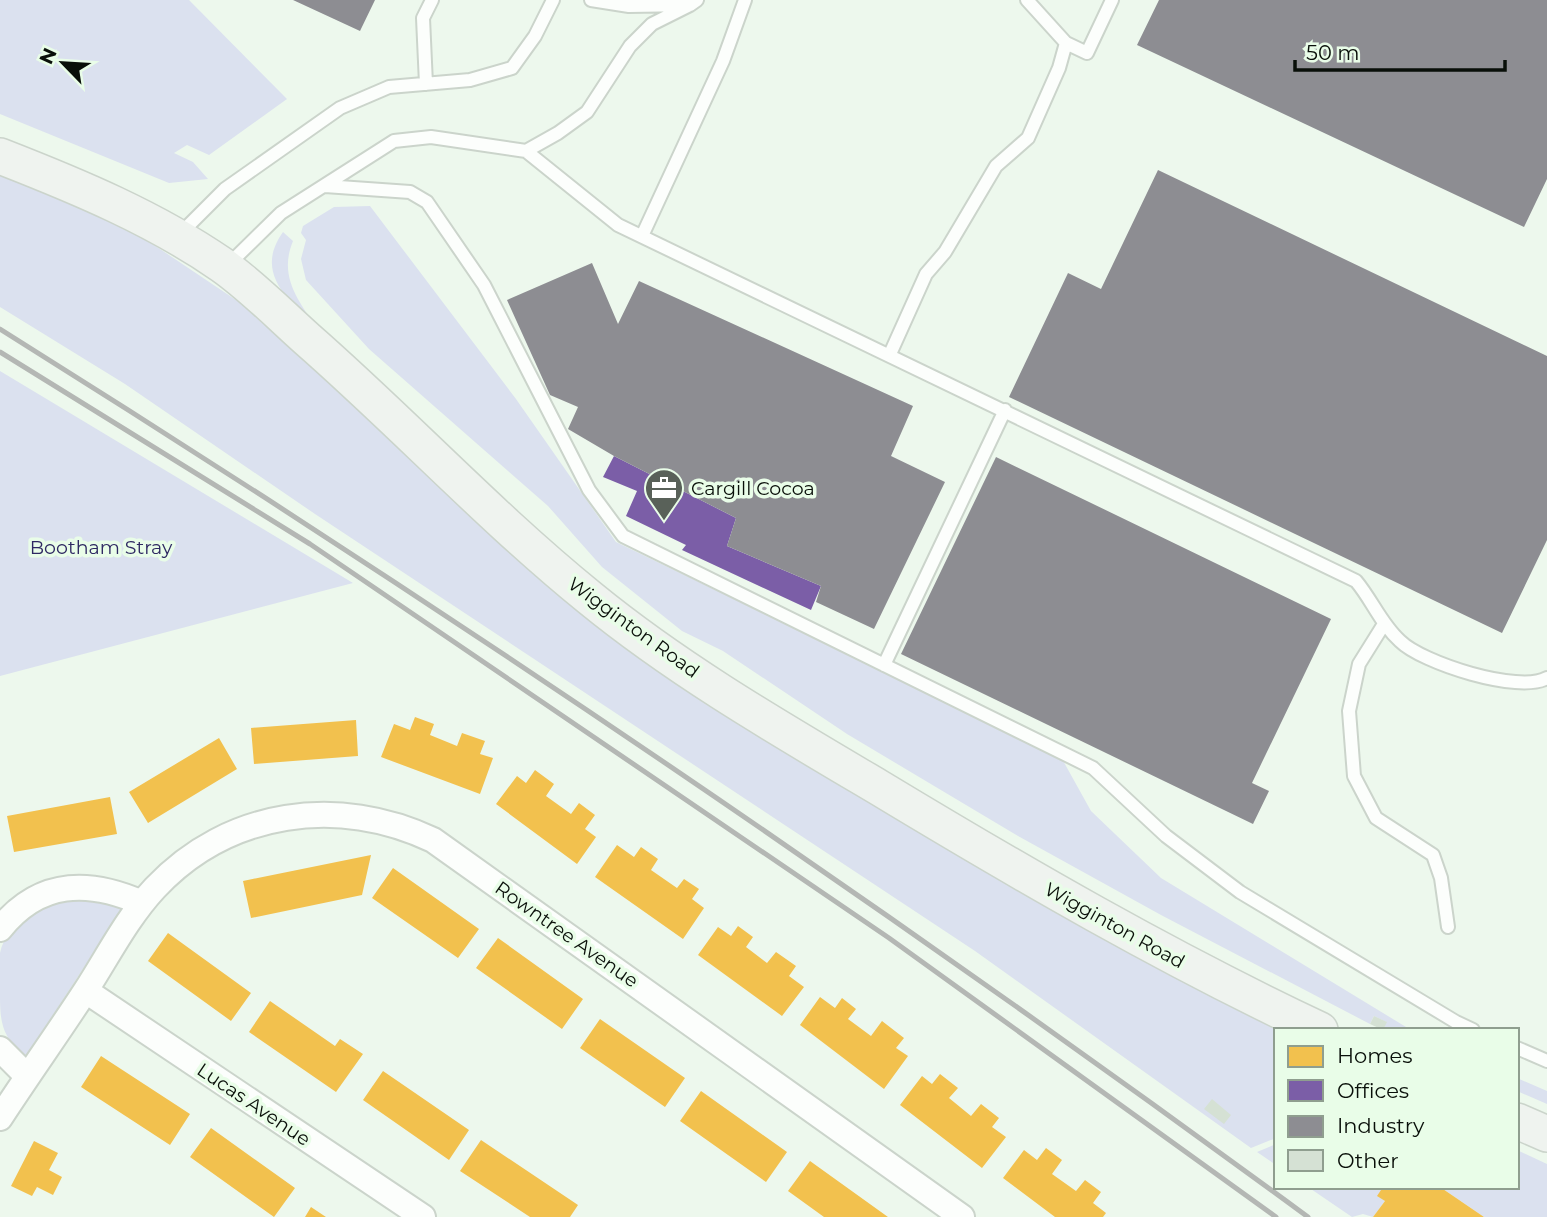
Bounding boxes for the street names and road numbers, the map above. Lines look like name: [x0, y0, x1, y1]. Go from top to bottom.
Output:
street label: Wigginton Road: [564, 572, 704, 683]
street label: Rowntree Avenue: [491, 876, 643, 992]
street label: Wigginton Road: [1041, 877, 1189, 973]
street label: Lucas Avenue: [193, 1058, 315, 1151]

